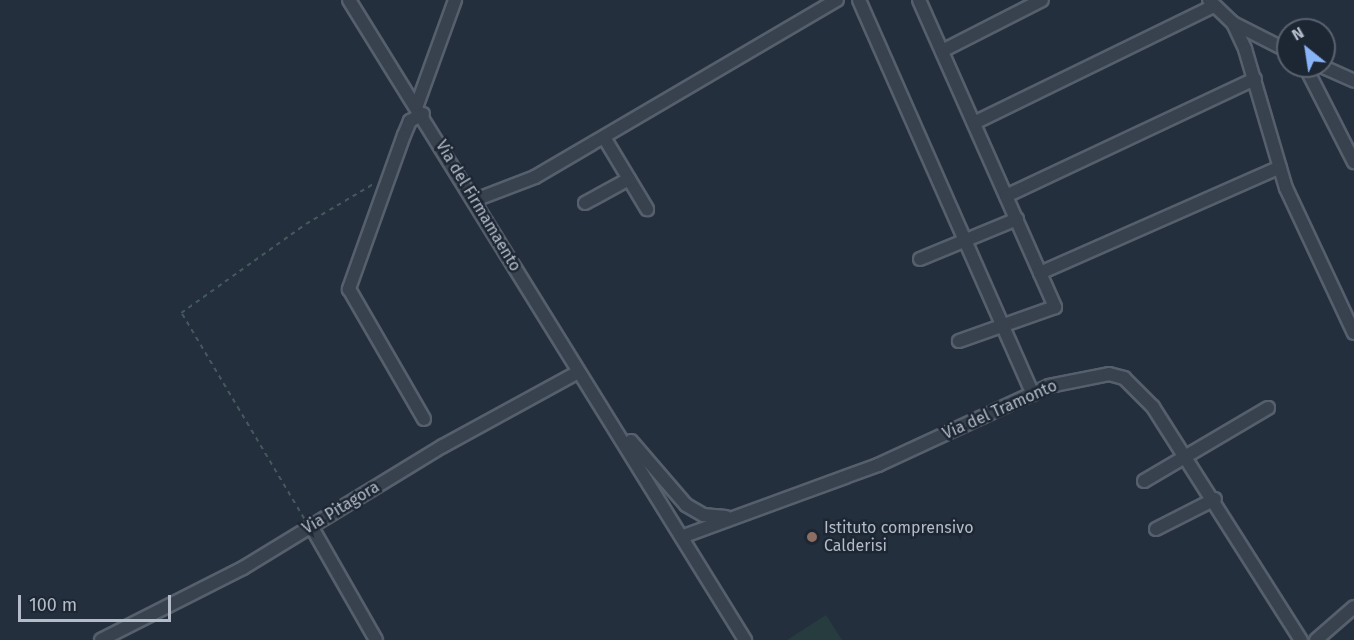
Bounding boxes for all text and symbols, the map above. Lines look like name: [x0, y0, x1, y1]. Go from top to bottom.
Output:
north arrow: [1276, 18, 1336, 78]
text: N: [1288, 23, 1307, 45]
street label: Via del Firmamaento: [431, 137, 525, 275]
street label: Via del Tramonto: [940, 376, 1060, 444]
street label: Via Pitagora: [299, 478, 383, 538]
place label: Istituto comprensivo Calderisi: [824, 518, 974, 556]
marker: Istituto comprensivo Calderisi: [805, 530, 819, 544]
scale bar: [21, 583, 174, 621]
text: 100 m: [29, 594, 77, 616]

